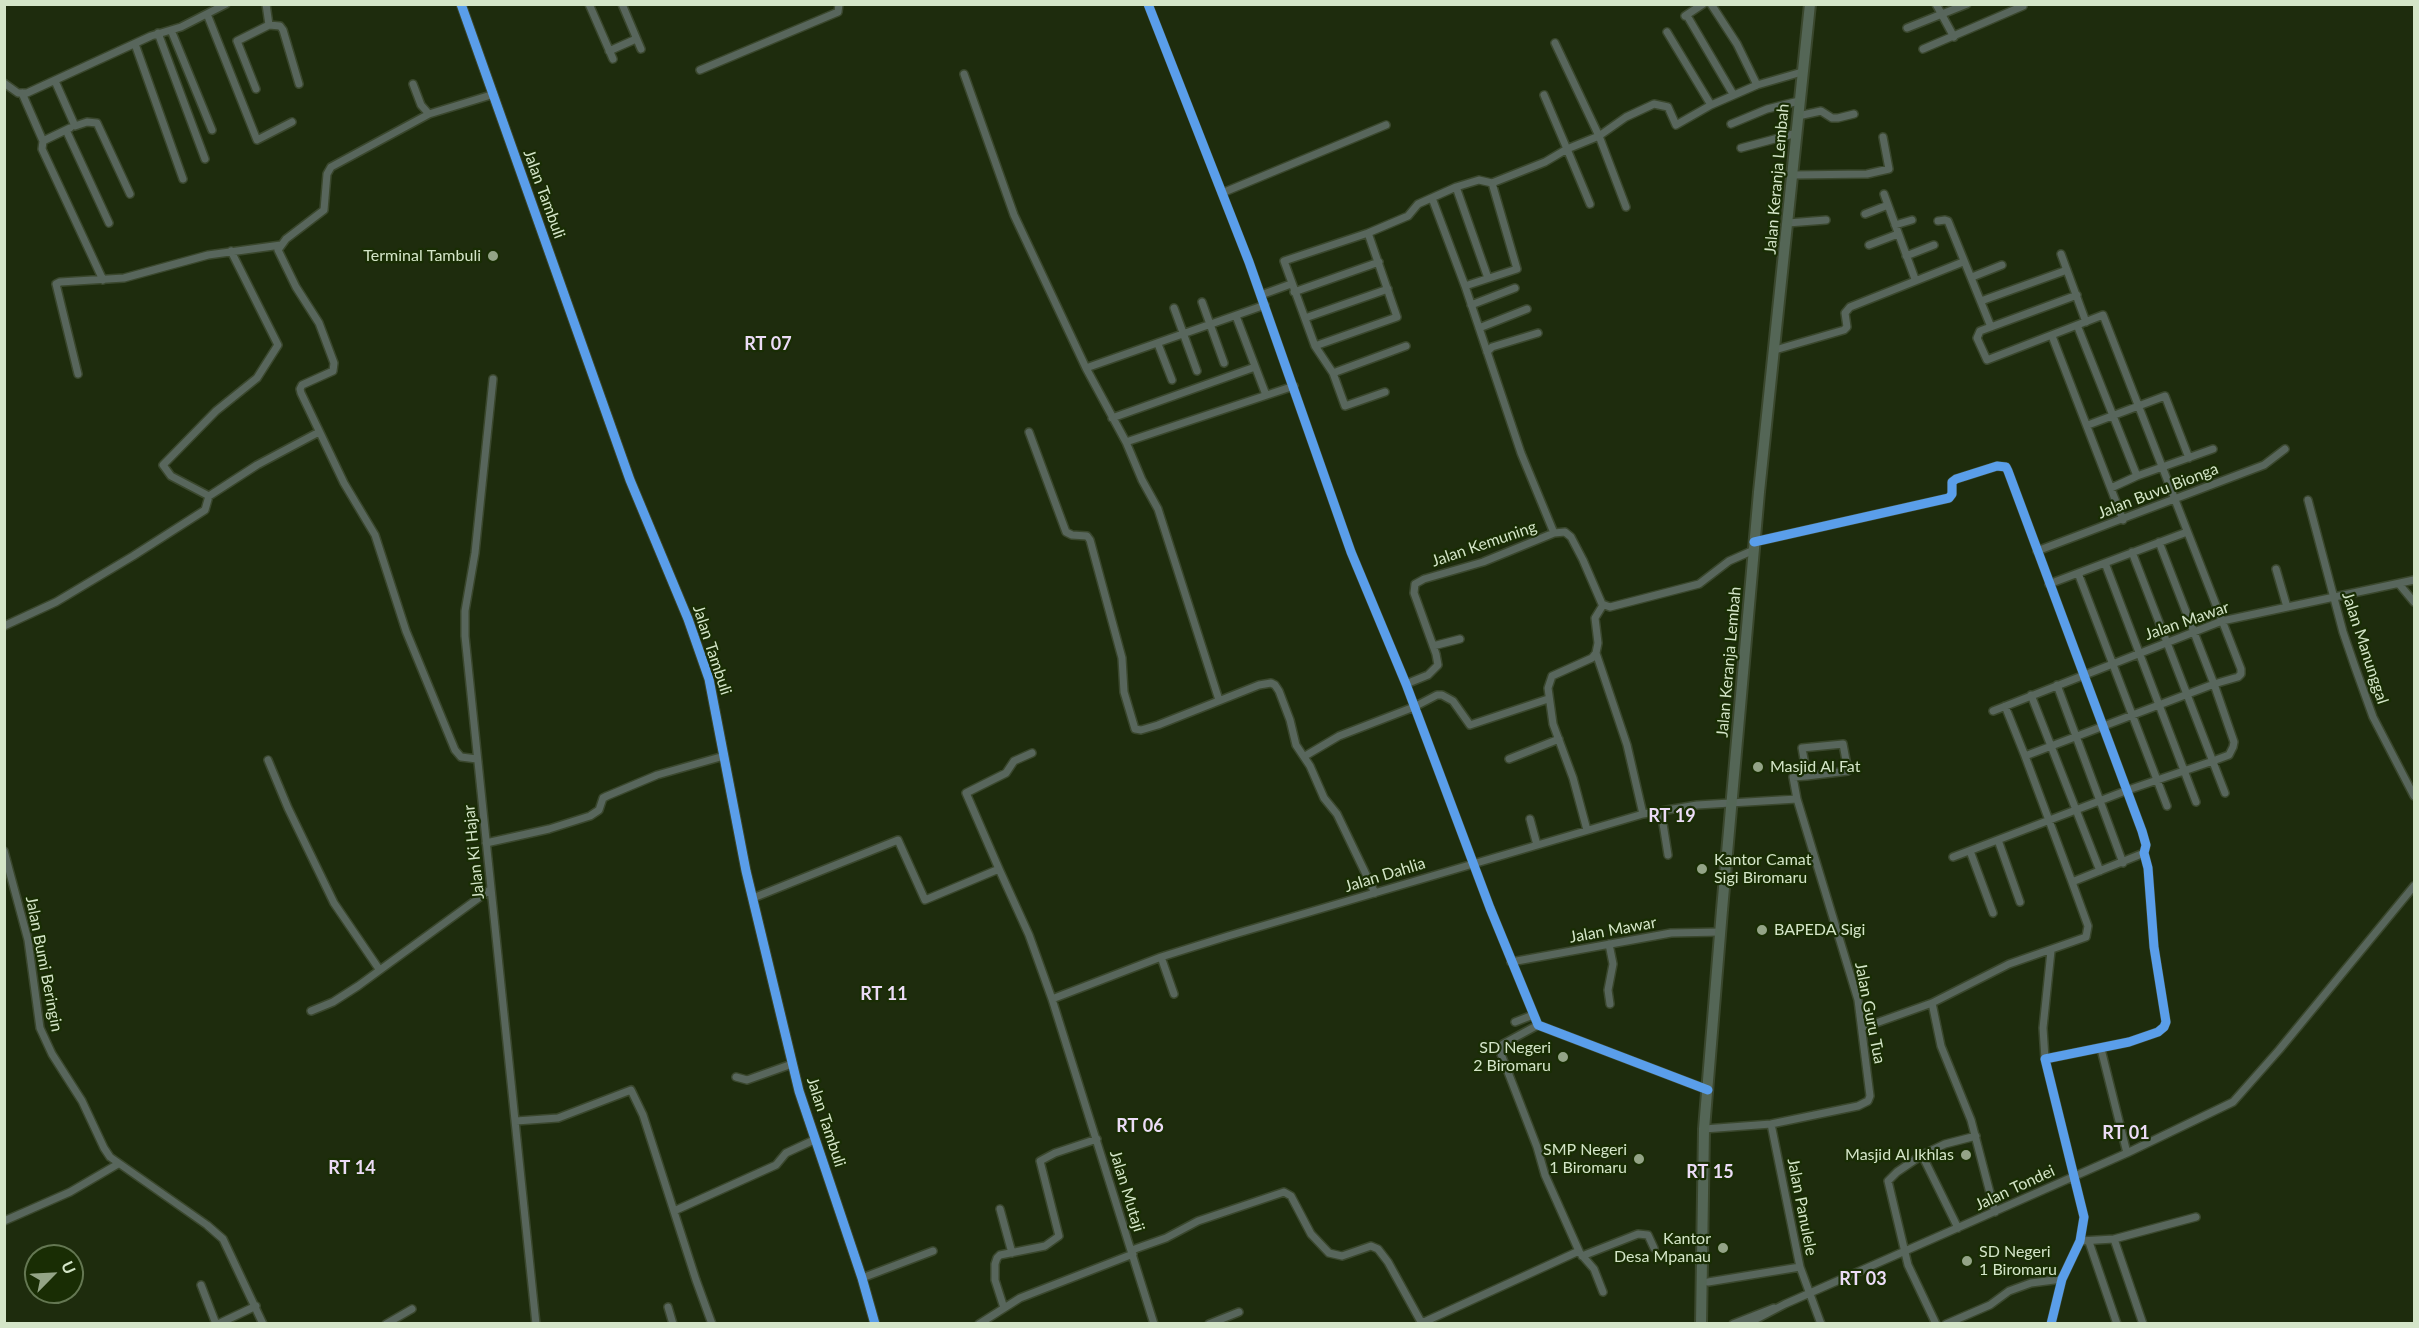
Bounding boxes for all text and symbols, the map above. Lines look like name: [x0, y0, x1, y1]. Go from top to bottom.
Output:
street label: Jalan Keranja Lembah: [1761, 103, 1793, 255]
street label: Jalan Tambuli: [519, 147, 569, 241]
place label: Terminal Tambuli: [363, 246, 481, 266]
marker: Terminal Tambuli: [486, 249, 500, 263]
district label: RT 07: [744, 333, 792, 355]
street label: Jalan Buvu Bionga: [2095, 459, 2221, 523]
street label: Jalan Kemuning: [1429, 517, 1539, 571]
street label: Jalan Keranja Lembah: [1713, 586, 1745, 738]
street label: Jalan Manunggal: [2338, 589, 2392, 707]
street label: Jalan Mawar: [2142, 598, 2232, 644]
street label: Jalan Tambuli: [688, 603, 736, 697]
place label: Masjid Al Fat: [1770, 757, 1860, 777]
marker: Masjid Al Fat: [1751, 760, 1765, 774]
street label: Jalan Ki Hajar: [459, 804, 489, 900]
district label: RT 19: [1648, 805, 1696, 827]
place label: Kantor Camat Sigi Biromaru: [1714, 850, 1811, 888]
street label: Jalan Dahlia: [1342, 854, 1428, 896]
marker: Kantor Camat Sigi Biromaru: [1695, 862, 1709, 876]
street label: Jalan Bumi Beringin: [21, 895, 67, 1033]
street label: Jalan Mawar: [1568, 913, 1658, 947]
place label: BAPEDA Sigi: [1774, 920, 1865, 940]
marker: BAPEDA Sigi: [1755, 923, 1769, 937]
street label: Jalan Guru Tua: [1851, 961, 1889, 1065]
district label: RT 11: [860, 983, 908, 1005]
place label: SD Negeri 2 Biromaru: [1473, 1038, 1551, 1076]
marker: SD Negeri 2 Biromaru: [1556, 1050, 1570, 1064]
street label: Jalan Tambuli: [802, 1075, 850, 1169]
district label: RT 06: [1116, 1115, 1164, 1137]
district label: RT 01: [2102, 1122, 2150, 1144]
place label: SMP Negeri 1 Biromaru: [1543, 1140, 1627, 1178]
place label: Masjid Al Ikhlas: [1845, 1145, 1954, 1165]
street label: Jalan Mutaji: [1106, 1148, 1148, 1234]
marker: Masjid Al Ikhlas: [1959, 1148, 1973, 1162]
marker: SMP Negeri 1 Biromaru: [1632, 1152, 1646, 1166]
district label: RT 14: [328, 1157, 376, 1179]
street label: Jalan Panulele: [1783, 1157, 1821, 1257]
district label: RT 15: [1686, 1161, 1734, 1183]
street label: Jalan Tondei: [1972, 1161, 2058, 1215]
place label: Kantor Desa Mpanau: [1614, 1229, 1711, 1267]
marker: Kantor Desa Mpanau: [1716, 1241, 1730, 1255]
place label: SD Negeri 1 Biromaru: [1979, 1242, 2057, 1280]
north arrow: [24, 1244, 84, 1304]
marker: SD Negeri 1 Biromaru: [1960, 1254, 1974, 1268]
text: U: [58, 1258, 80, 1277]
district label: RT 03: [1839, 1268, 1887, 1290]

